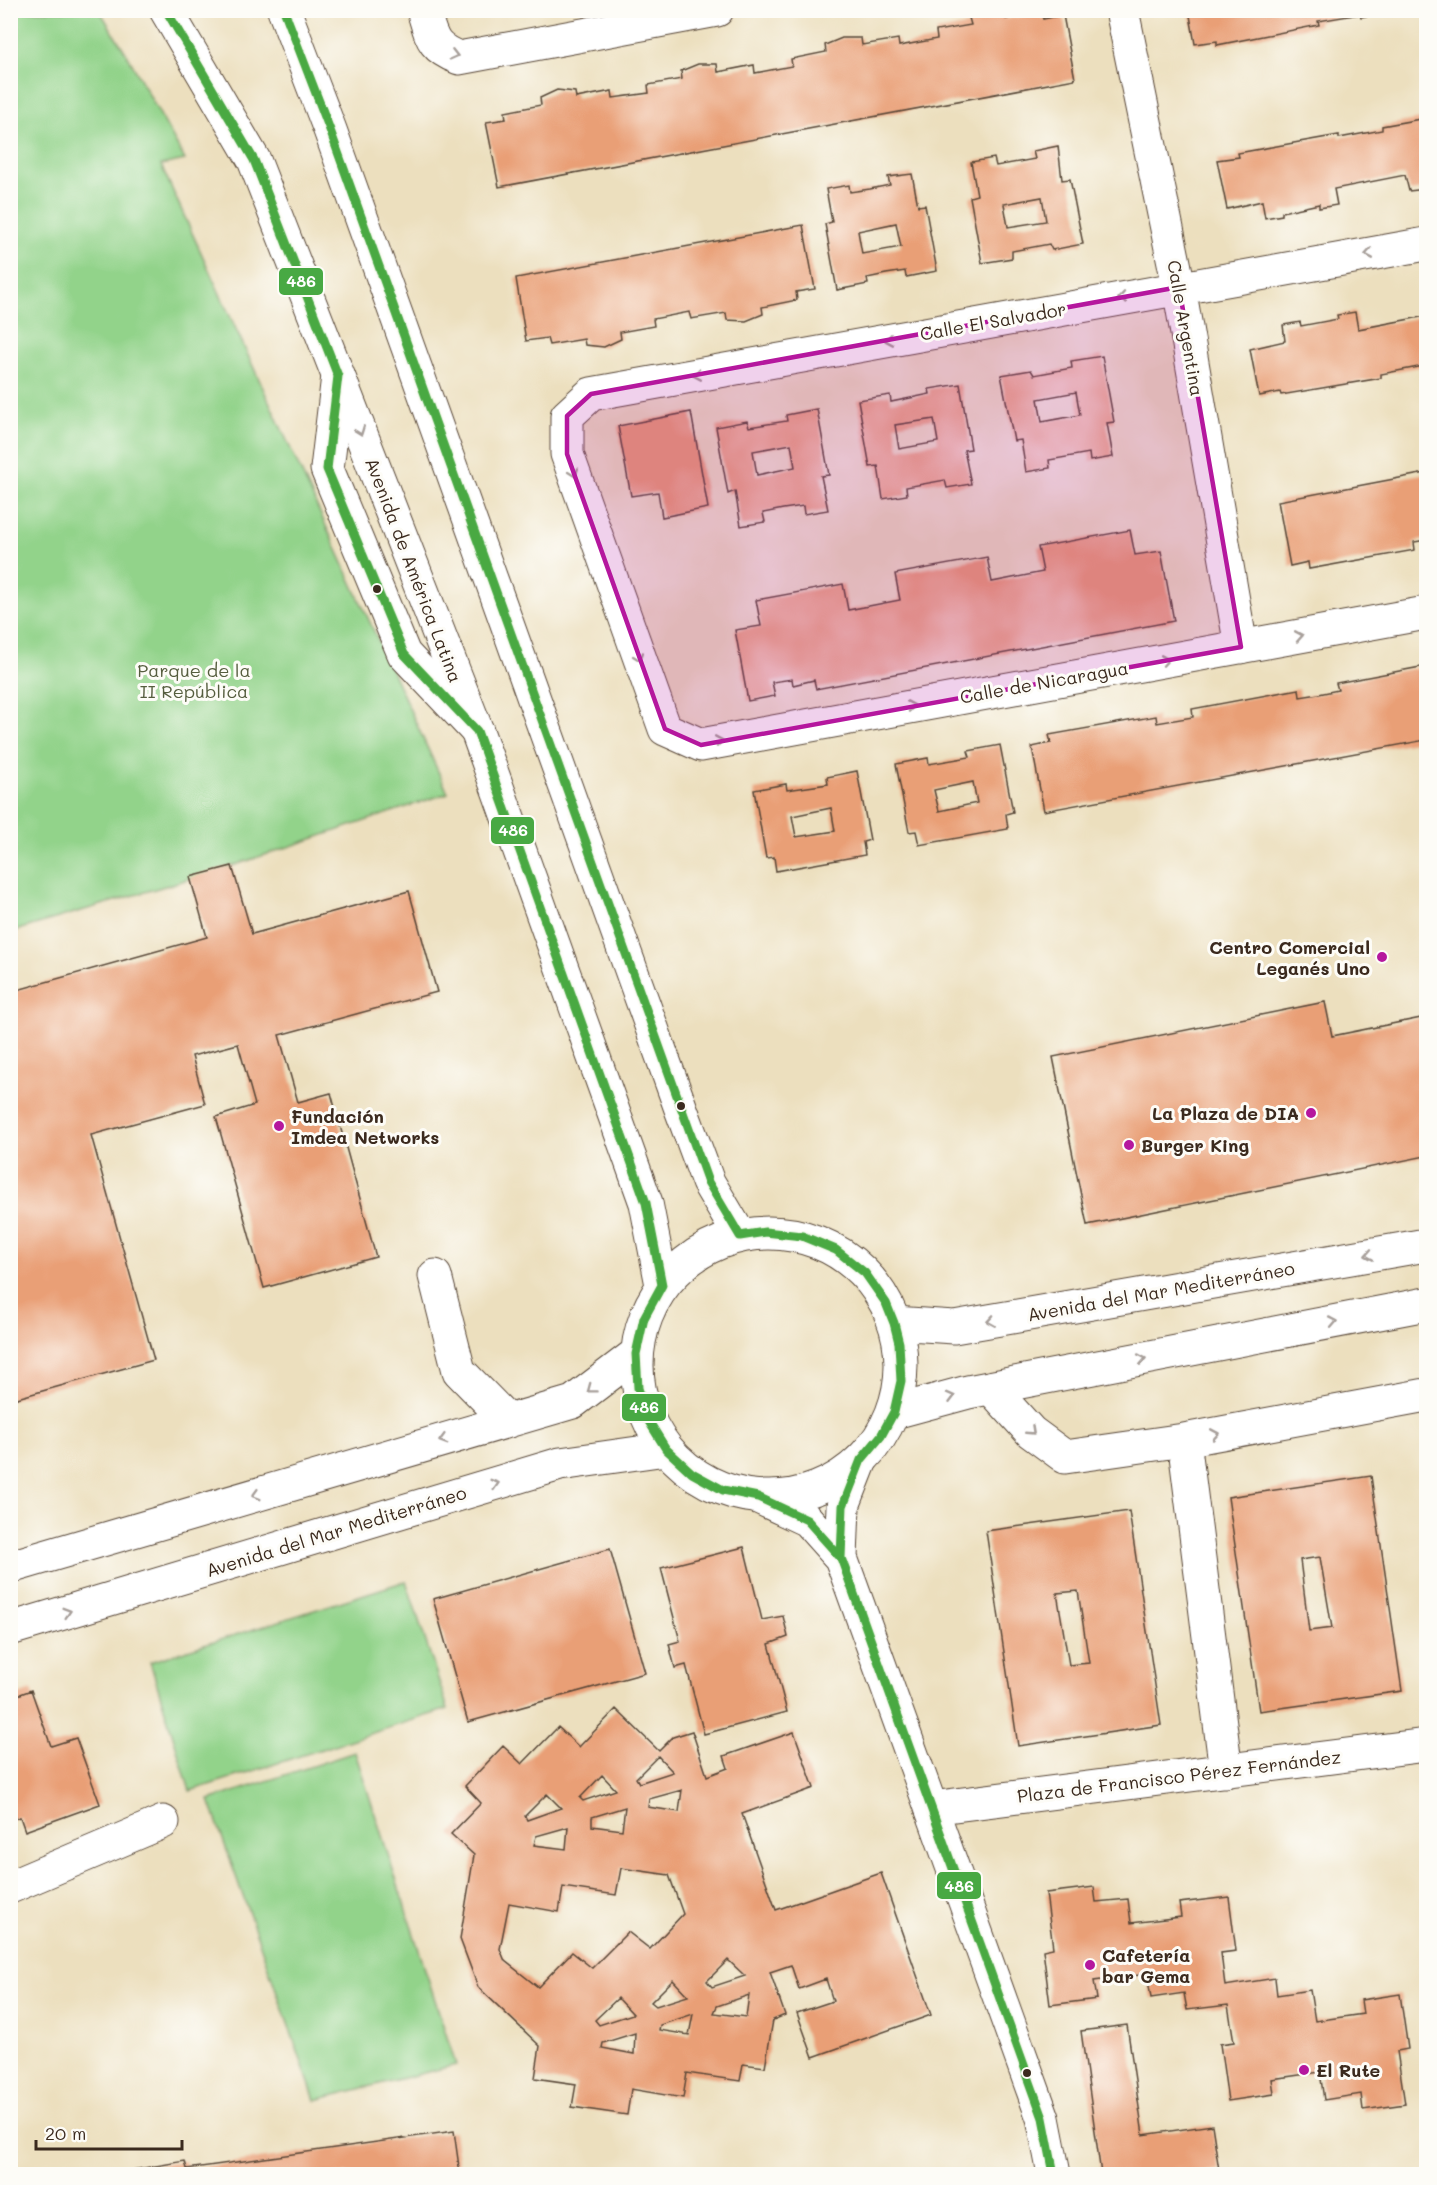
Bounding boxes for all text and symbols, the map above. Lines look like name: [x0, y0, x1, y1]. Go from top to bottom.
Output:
one-way arrow: [449, 47, 459, 60]
one-way arrow: [1364, 247, 1374, 260]
street label: Calle Argentina: [1162, 258, 1210, 398]
line badge: 486: [278, 267, 324, 296]
text: 486: [286, 270, 316, 291]
one-way arrow: [1117, 291, 1127, 304]
street label: Calle El Salvador: [918, 296, 1068, 346]
one-way arrow: [884, 333, 894, 346]
one-way arrow: [692, 368, 702, 380]
one-way arrow: [353, 424, 365, 435]
street label: Avenida de América Latina: [360, 454, 468, 686]
one-way arrow: [566, 467, 579, 478]
unlabelled marker: [371, 583, 383, 595]
one-way arrow: [1294, 631, 1304, 643]
one-way arrow: [632, 651, 645, 662]
one-way arrow: [1160, 654, 1170, 667]
street label: Calle de Nicaragua: [958, 655, 1130, 709]
park label: Parque de la II República: [137, 658, 251, 703]
one-way arrow: [907, 701, 916, 713]
one-way arrow: [715, 736, 724, 748]
line badge: 486: [490, 816, 535, 845]
text: 486: [498, 819, 528, 840]
place label: Centro Comercial Leganés Uno: [1209, 935, 1370, 980]
marker: Centro Comercial Leganés Uno: [1375, 950, 1389, 964]
unlabelled marker: [675, 1100, 687, 1112]
place label: La Plaza de DIA: [1152, 1101, 1299, 1125]
place label: Fundación Imdea Networks: [291, 1104, 439, 1149]
marker: La Plaza de DIA: [1304, 1106, 1318, 1120]
marker: Fundación Imdea Networks: [272, 1119, 286, 1133]
place label: Burger King: [1141, 1133, 1249, 1157]
marker: Burger King: [1122, 1138, 1136, 1152]
one-way arrow: [1364, 1248, 1374, 1261]
street label: Avenida del Mar Mediterráneo: [1026, 1256, 1297, 1326]
one-way arrow: [986, 1314, 996, 1327]
one-way arrow: [1328, 1316, 1338, 1329]
one-way arrow: [1137, 1353, 1147, 1366]
one-way arrow: [587, 1381, 598, 1392]
one-way arrow: [945, 1392, 956, 1404]
line badge: 486: [621, 1393, 667, 1422]
text: 486: [629, 1396, 659, 1417]
one-way arrow: [1025, 1424, 1035, 1435]
one-way arrow: [1210, 1428, 1220, 1441]
one-way arrow: [438, 1433, 449, 1445]
one-way arrow: [489, 1479, 499, 1491]
street label: Avenida del Mar Mediterráneo: [203, 1480, 469, 1582]
one-way arrow: [251, 1488, 262, 1500]
one-way arrow: [61, 1607, 71, 1619]
street label: Plaza de Francisco Pérez Fernández: [1016, 1744, 1342, 1808]
line badge: 486: [936, 1871, 982, 1900]
text: 486: [944, 1875, 974, 1896]
place label: Cafetería bar Gema: [1102, 1943, 1190, 1988]
marker: Cafetería bar Gema: [1083, 1958, 1097, 1972]
place label: El Rute: [1316, 2058, 1381, 2082]
marker: El Rute: [1297, 2063, 1311, 2077]
unlabelled marker: [1021, 2067, 1033, 2079]
scale bar: [36, 2113, 182, 2151]
text: 20 m: [45, 2121, 86, 2145]

